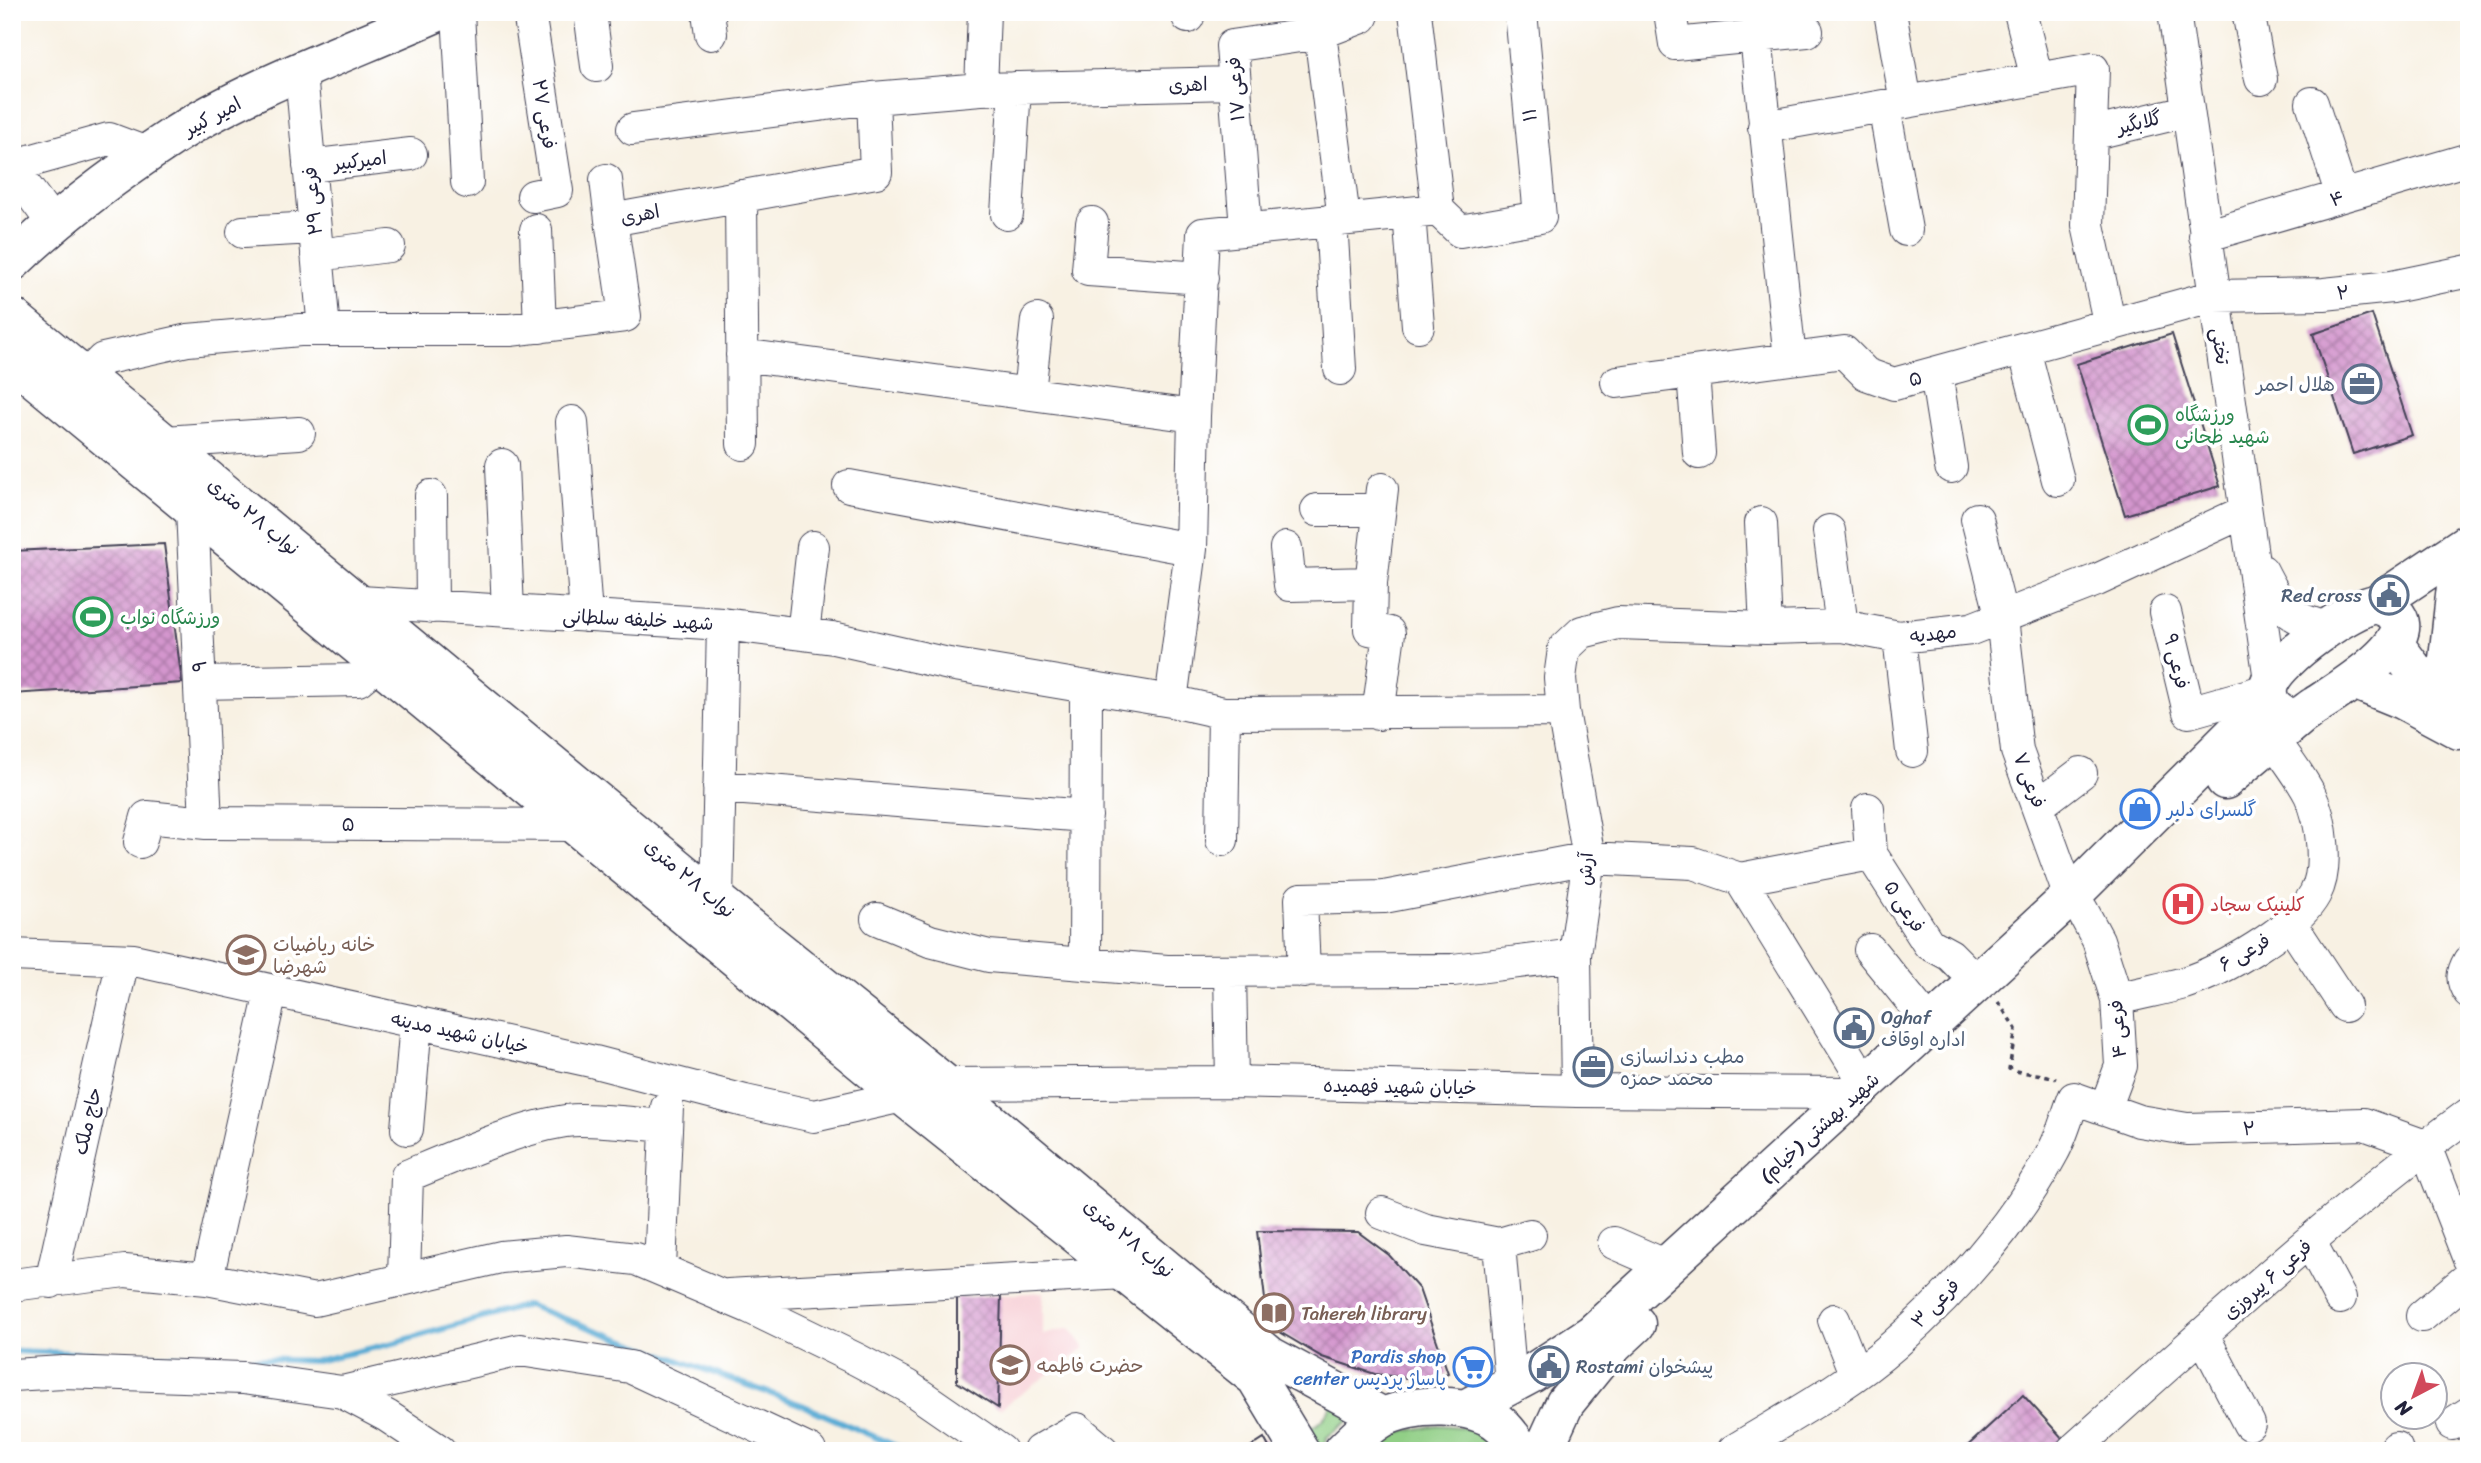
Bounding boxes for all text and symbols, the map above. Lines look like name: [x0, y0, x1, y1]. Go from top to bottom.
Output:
street label: فرعی ۱۷: [1217, 56, 1254, 122]
street label: اهری: [1168, 67, 1208, 102]
street label: فرعی ۲۷: [523, 77, 566, 151]
street label: امیر کبیر: [175, 87, 247, 146]
street label: گلابگیر: [2111, 101, 2165, 145]
street label: ۱۱: [1512, 106, 1547, 124]
street label: امیرکبیر: [330, 141, 389, 180]
street label: فرعی ۲۹: [293, 165, 332, 237]
street label: ۴: [2326, 181, 2349, 216]
street label: اهری: [618, 195, 662, 234]
street label: ۲: [2335, 275, 2351, 310]
street label: تختی: [2202, 325, 2239, 367]
street label: ۵: [1905, 361, 1926, 396]
office icon: هلال احمر: [2341, 363, 2383, 405]
place label: هلال احمر: [2254, 368, 2335, 401]
place label: ورزشگاه شهید طحانی: [2175, 398, 2270, 453]
sports icon: ورزشگاه شهید طحانی: [2127, 404, 2169, 446]
street label: نواب ۲۸ متری: [200, 469, 307, 564]
public building icon: Red cross: [2368, 574, 2410, 616]
place label: Red cross: [2281, 579, 2362, 612]
sports icon: ورزشگاه نواب: [72, 596, 114, 638]
street label: شهید خلیفه سلطانی: [562, 599, 714, 640]
place label: ورزشگاه نواب: [120, 601, 220, 634]
street label: مهدیه: [1908, 614, 1959, 653]
street label: فرعی ۹: [2154, 630, 2199, 692]
street label: ۹: [183, 659, 216, 673]
street label: فرعی ۷: [2004, 747, 2055, 813]
shop icon: گلسرای دلبر: [2119, 788, 2161, 830]
place label: گلسرای دلبر: [2165, 793, 2256, 826]
street label: ۵: [341, 808, 355, 841]
street label: نواب ۲۸ متری: [637, 830, 743, 927]
street label: آرش: [1568, 850, 1603, 887]
street label: فرعی ۵: [1875, 873, 1934, 939]
hospital icon: کلینیک سجاد: [2162, 883, 2204, 925]
place label: کلینیک سجاد: [2210, 888, 2305, 921]
street label: فرعی ۶: [2212, 924, 2277, 981]
place label: خانه ریاضیات شهرضا: [273, 928, 375, 983]
school or university icon: خانه ریاضیات شهرضا: [225, 934, 267, 976]
street label: فرعی ۴: [2099, 999, 2136, 1059]
place label: Oghaf اداره اوقاف: [1881, 1001, 1965, 1056]
street label: خیابان شهید مدینه: [388, 1002, 532, 1063]
public building icon: Oghaf اداره اوقاف: [1833, 1007, 1875, 1049]
place label: مطب دندانسازی محمد حمزه: [1620, 1040, 1745, 1095]
office icon: مطب دندانسازی محمد حمزه: [1572, 1046, 1614, 1088]
street label: شهید بهشتی (خیام): [1751, 1064, 1887, 1191]
street label: خیابان شهید فهمیده: [1323, 1069, 1477, 1104]
street label: حاج ملک: [64, 1084, 111, 1158]
street label: ۲: [2242, 1112, 2256, 1145]
street label: نواب ۲۸ متری: [1076, 1190, 1182, 1287]
street label: فرعی ۶ پیروزی: [2215, 1231, 2320, 1328]
street label: فرعی ۳: [1903, 1270, 1968, 1336]
library icon: Tahereh library: [1253, 1292, 1295, 1334]
place label: Tahereh library: [1301, 1297, 1427, 1330]
place label: Pardis shop center پاساژ پردیس: [1293, 1340, 1446, 1395]
school or university icon: حضرت فاطمه: [989, 1344, 1031, 1386]
public building icon: Rostami پیشخوان: [1528, 1345, 1570, 1387]
supermarket icon: Pardis shop center پاساژ پردیس: [1452, 1346, 1494, 1388]
place label: حضرت فاطمه: [1037, 1349, 1144, 1382]
place label: Rostami پیشخوان: [1576, 1350, 1713, 1383]
north arrow: [2380, 1362, 2450, 1432]
text: N: [2387, 1391, 2420, 1426]

